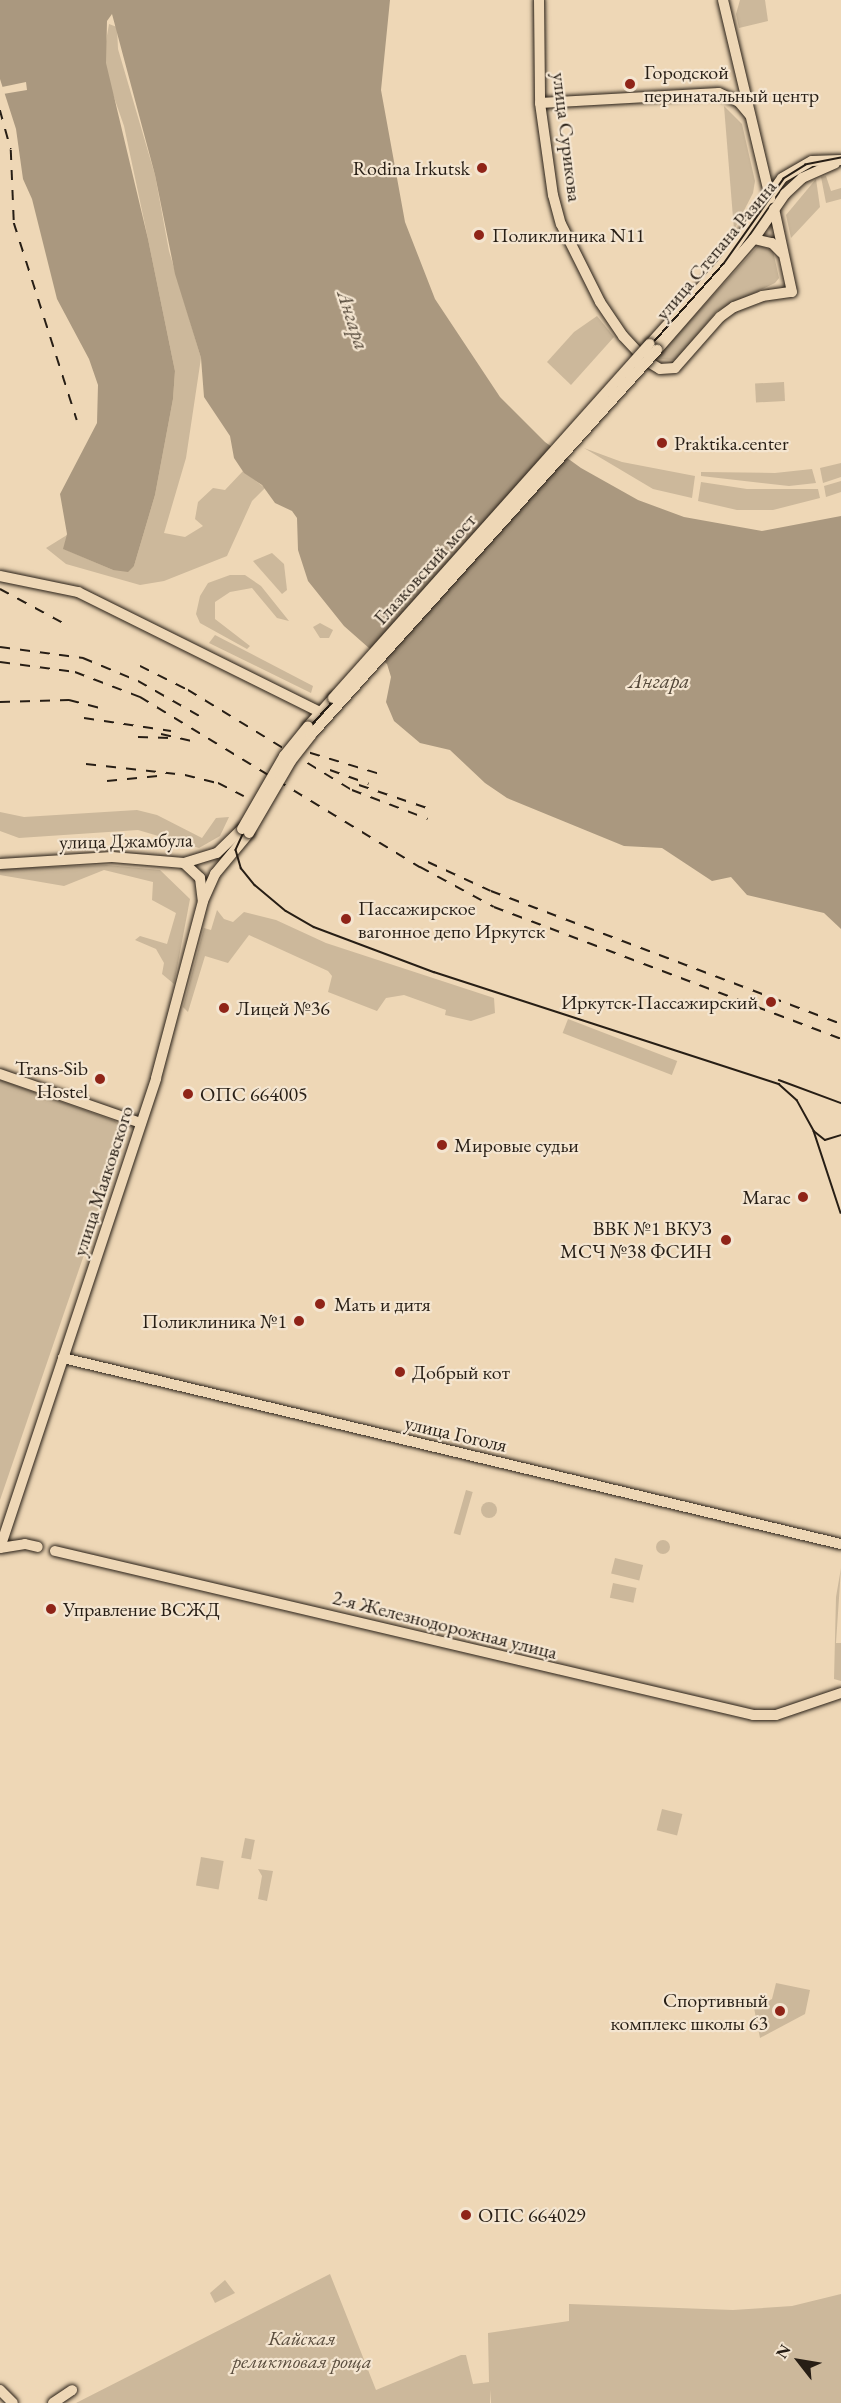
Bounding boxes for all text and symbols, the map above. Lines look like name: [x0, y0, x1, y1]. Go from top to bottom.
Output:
place label: Городской перинатальный центр: [644, 60, 819, 107]
street label: улица Сурикова: [547, 71, 587, 203]
marker: Городской перинатальный центр: [621, 75, 639, 93]
place label: Rodina Irkutsk: [353, 156, 470, 180]
marker: Rodina Irkutsk: [475, 161, 489, 175]
street label: улица Степана Разина: [650, 175, 782, 325]
place label: Поликлиника N11: [492, 223, 645, 247]
marker: Поликлиника N11: [470, 226, 488, 244]
water label: Ангара: [332, 287, 374, 353]
place label: Praktika.center: [674, 431, 789, 455]
marker: Praktika.center: [655, 436, 669, 450]
street label: Глазковский мост: [369, 508, 481, 630]
water label: Ангара: [629, 668, 689, 694]
street label: улица Джамбула: [59, 828, 193, 854]
place label: Пассажирское вагонное депо Иркутск: [358, 896, 545, 943]
marker: Пассажирское вагонное депо Иркутск: [339, 912, 353, 926]
place label: Иркутск-Пассажирский: [561, 990, 758, 1014]
marker: Иркутск-Пассажирский: [762, 993, 780, 1011]
place label: Лицей №36: [236, 996, 330, 1020]
marker: Лицей №36: [217, 1001, 231, 1015]
place label: Trans-Sib Hostel: [15, 1056, 88, 1103]
marker: Trans-Sib Hostel: [93, 1072, 107, 1086]
place label: ОПС 664005: [200, 1082, 308, 1106]
marker: ОПС 664005: [181, 1087, 195, 1101]
street label: улица Маяковского: [67, 1103, 139, 1259]
place label: Мировые судьи: [454, 1133, 579, 1157]
marker: Мировые судьи: [435, 1138, 449, 1152]
place label: Магас: [742, 1185, 791, 1209]
marker: Магас: [796, 1190, 810, 1204]
place label: ВВК №1 ВКУЗ МСЧ №38 ФСИН: [560, 1216, 712, 1263]
marker: ВВК №1 ВКУЗ МСЧ №38 ФСИН: [717, 1231, 735, 1249]
place label: Мать и дитя: [334, 1292, 431, 1316]
marker: Мать и дитя: [311, 1295, 329, 1313]
place label: Поликлиника №1: [142, 1309, 287, 1333]
marker: Поликлиника №1: [292, 1314, 306, 1328]
place label: Добрый кот: [412, 1360, 510, 1384]
marker: Добрый кот: [393, 1365, 407, 1379]
street label: улица Гоголя: [403, 1411, 509, 1457]
street label: 2-я Железнодорожная улица: [330, 1585, 560, 1665]
place label: Управление ВСЖД: [63, 1597, 220, 1621]
marker: Управление ВСЖД: [44, 1602, 58, 1616]
place label: Спортивный комплекс школы 63: [610, 1988, 768, 2035]
marker: Спортивный комплекс школы 63: [773, 2004, 787, 2018]
place label: ОПС 664029: [478, 2203, 586, 2227]
marker: ОПС 664029: [459, 2208, 473, 2222]
park label: Кайская реликтовая роща: [232, 2326, 372, 2373]
north arrow: [769, 2331, 829, 2391]
text: N: [771, 2341, 795, 2362]

